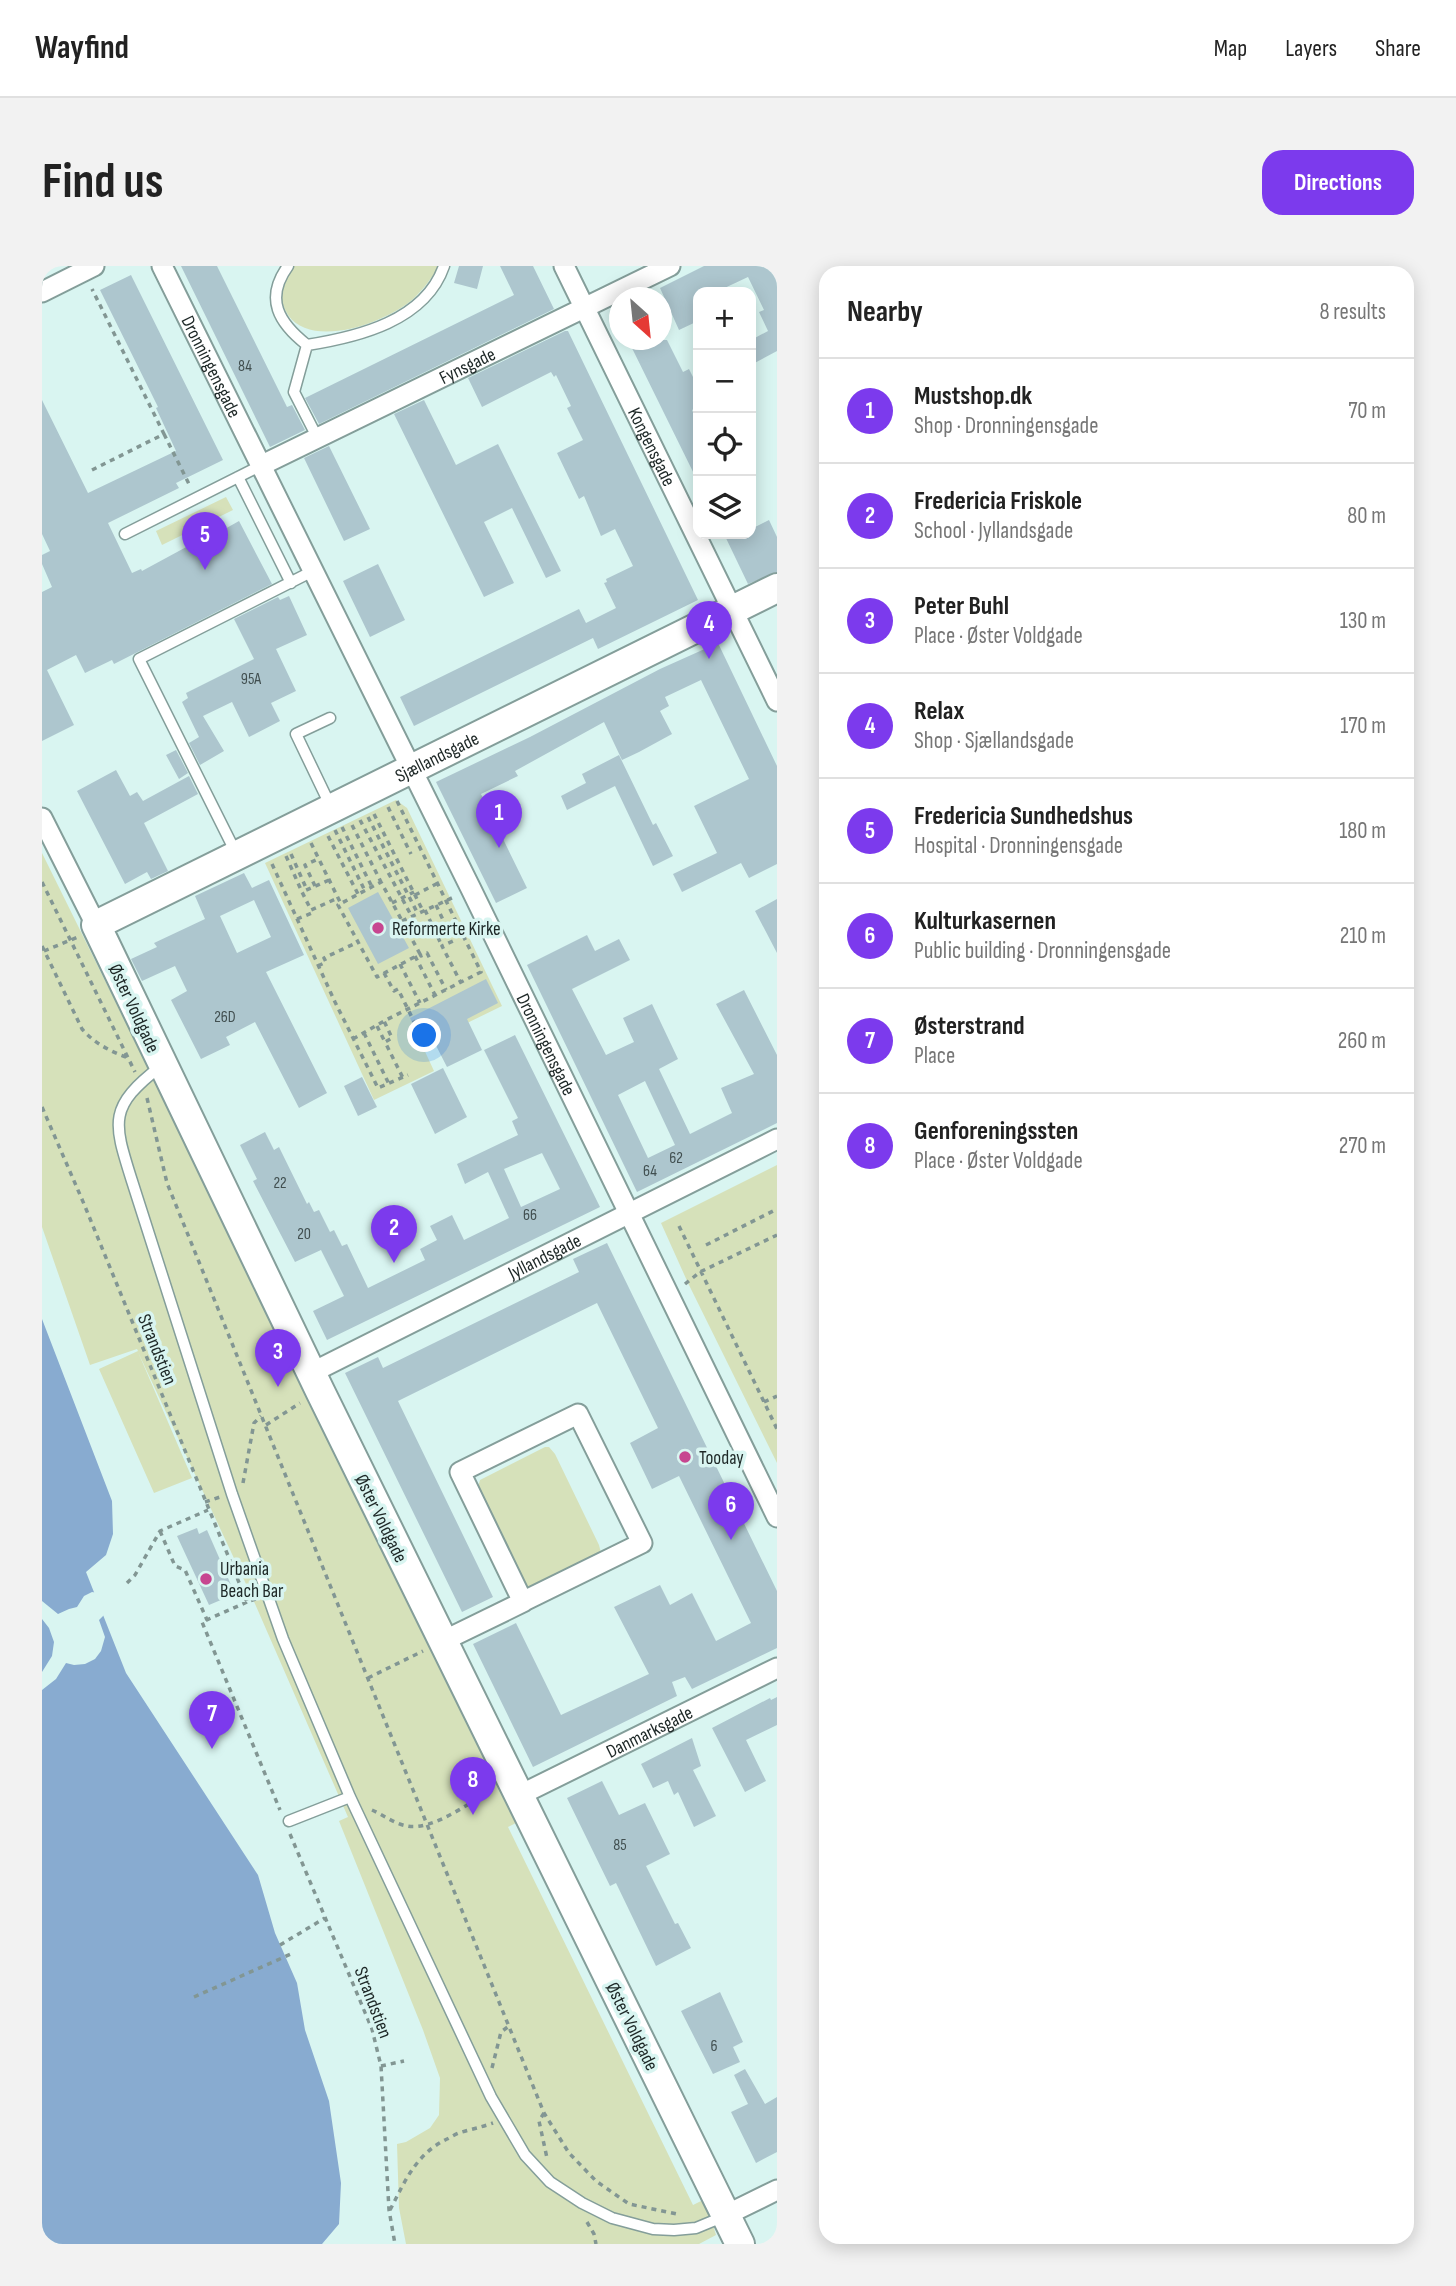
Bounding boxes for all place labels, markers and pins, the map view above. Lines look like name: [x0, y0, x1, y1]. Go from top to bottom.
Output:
pin: 5: [182, 512, 228, 570]
pin: 4: [686, 601, 732, 659]
pin: 1: [476, 790, 522, 848]
place label: Reformerte Kirke: [392, 918, 501, 941]
marker: Reformerte Kirke: [370, 920, 386, 936]
pin: 2: [371, 1205, 417, 1263]
pin: 3: [255, 1329, 301, 1387]
place label: Tooday: [699, 1447, 744, 1470]
marker: Tooday: [677, 1449, 693, 1465]
pin: 6: [708, 1482, 754, 1540]
place label: Urbania Beach Bar: [220, 1558, 284, 1603]
marker: Urbania Beach Bar: [198, 1571, 214, 1587]
pin: 7: [189, 1691, 235, 1749]
pin: 8: [450, 1757, 496, 1815]

